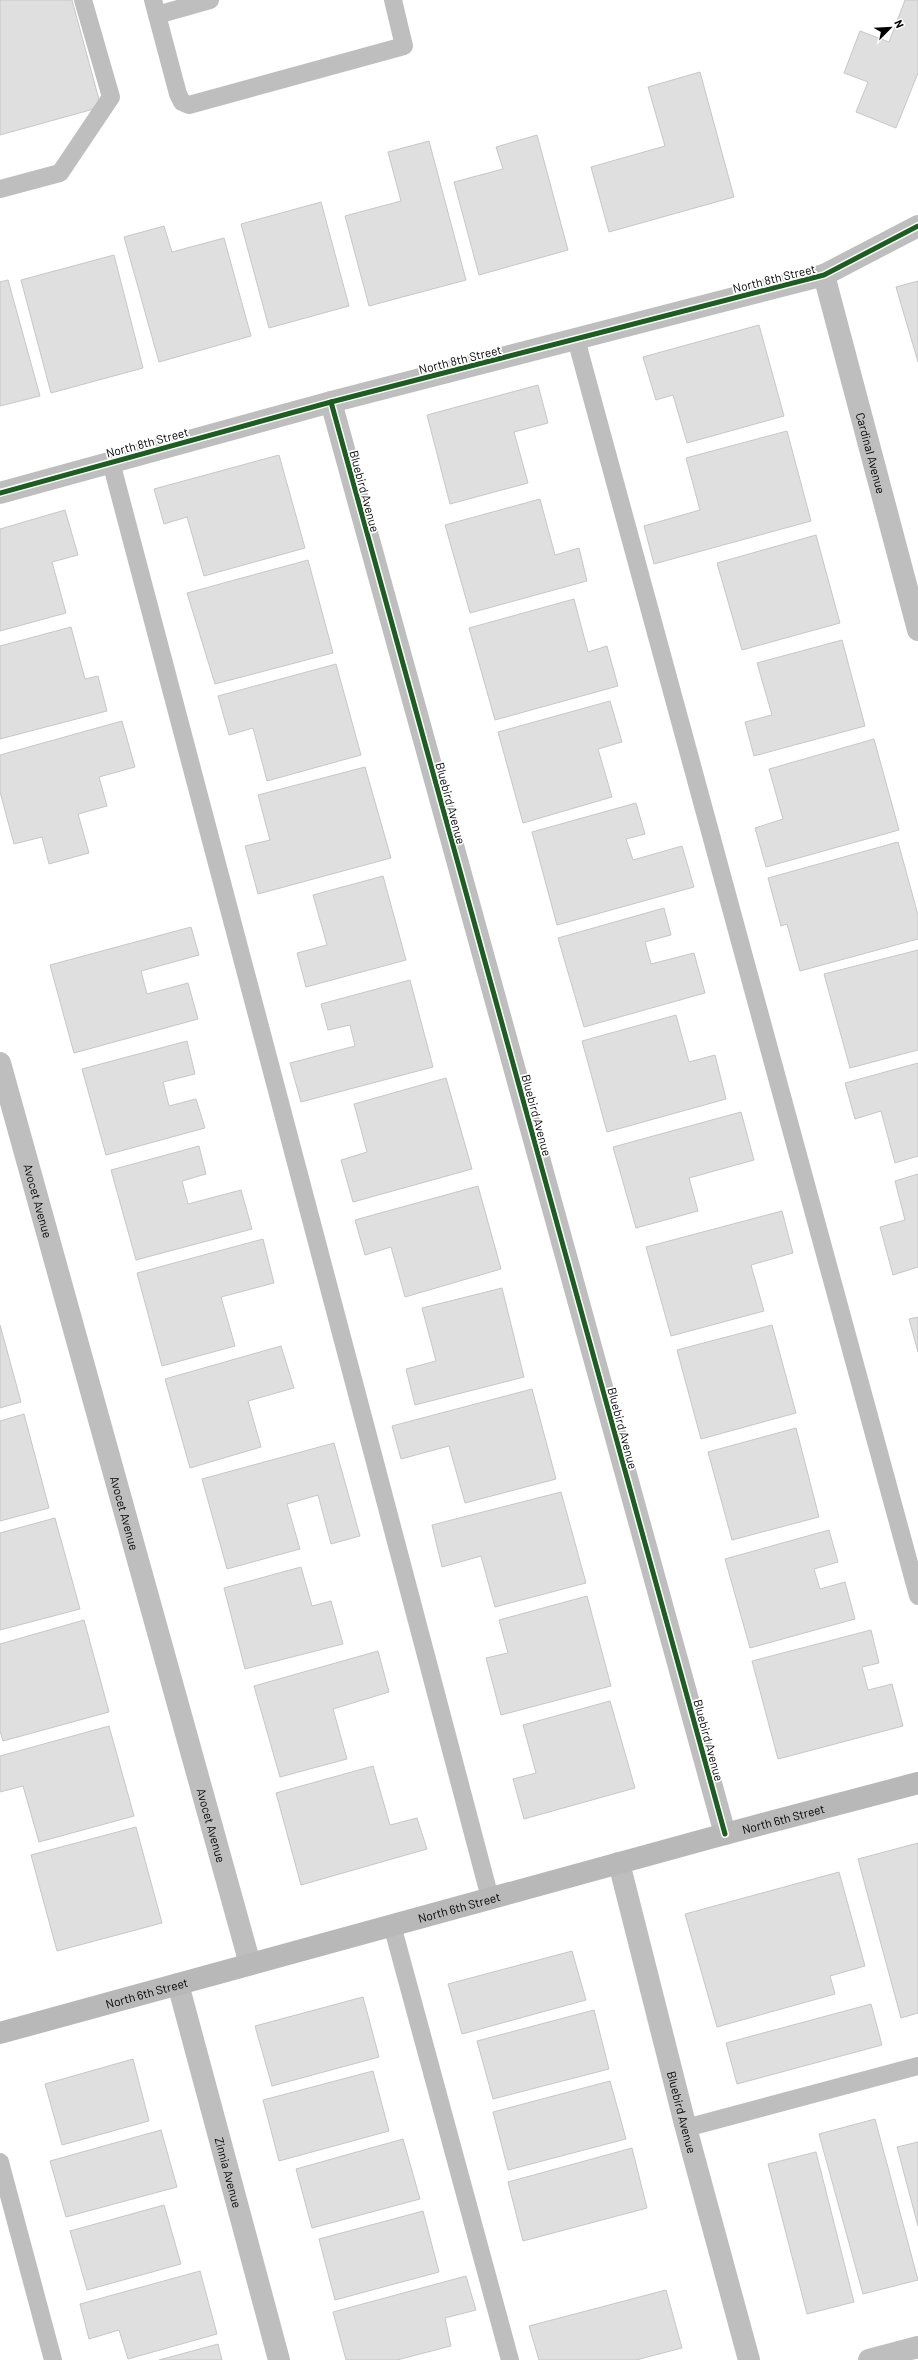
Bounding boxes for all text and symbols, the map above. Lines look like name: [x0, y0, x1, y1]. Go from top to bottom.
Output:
north arrow: [870, 8, 910, 48]
text: N: [892, 18, 907, 30]
street label: North 8th Street: [731, 261, 817, 295]
street label: North 8th Street: [417, 342, 503, 376]
street label: Cardinal Avenue: [854, 411, 889, 495]
street label: North 8th Street: [104, 424, 190, 460]
street label: Bluebird Avenue: [347, 449, 383, 533]
street label: Bluebird Avenue: [433, 761, 469, 845]
street label: Bluebird Avenue: [519, 1073, 555, 1157]
street label: Avocet Avenue: [21, 1162, 55, 1240]
street label: Bluebird Avenue: [605, 1386, 641, 1470]
street label: Avocet Avenue: [108, 1474, 142, 1552]
street label: Bluebird Avenue: [691, 1698, 727, 1782]
street label: Avocet Avenue: [195, 1786, 228, 1864]
street label: North 6th Street: [740, 1801, 826, 1836]
street label: North 6th Street: [416, 1889, 502, 1925]
street label: North 6th Street: [104, 1975, 189, 2011]
street label: Bluebird Avenue: [665, 2070, 700, 2155]
street label: Zinnia Avenue: [212, 2136, 245, 2209]

